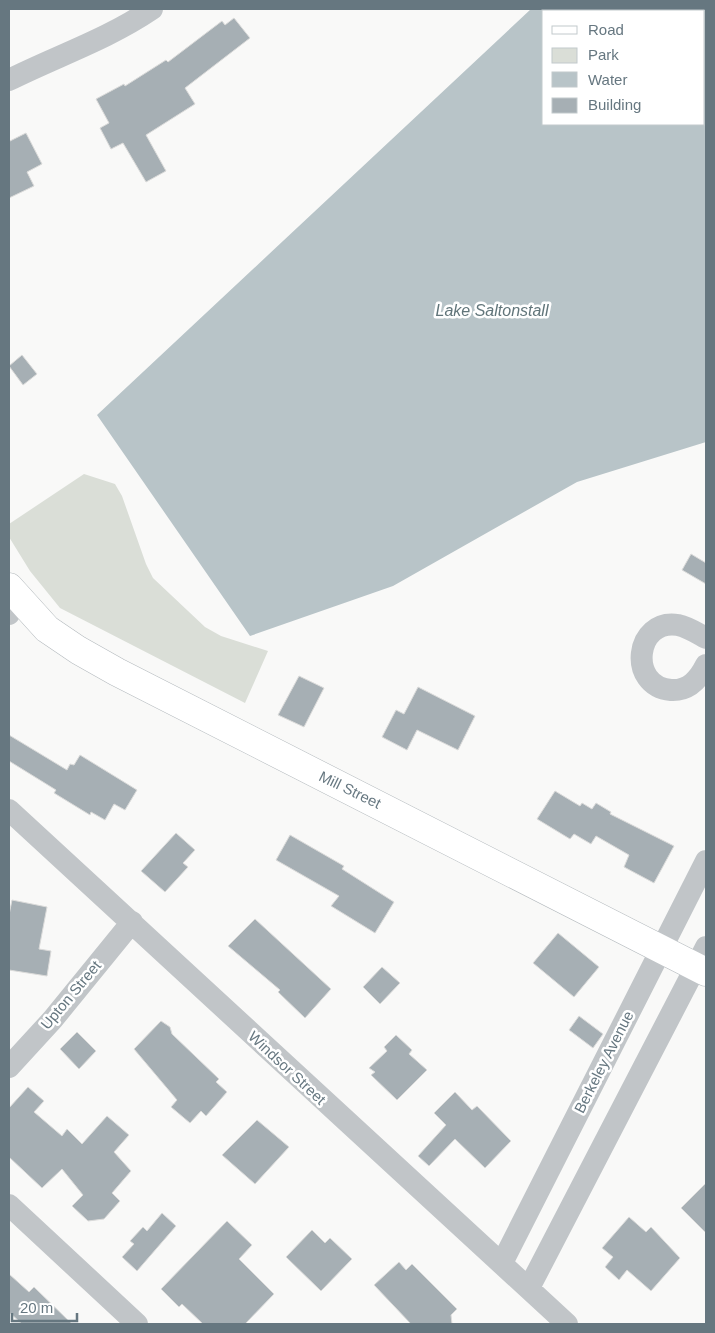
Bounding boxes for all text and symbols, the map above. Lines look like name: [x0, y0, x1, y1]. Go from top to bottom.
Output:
legend: [542, 10, 705, 125]
text: Road: [588, 21, 624, 38]
text: Park: [588, 46, 619, 63]
text: Water: [588, 71, 627, 88]
text: Building: [588, 96, 641, 113]
water label: Lake Saltonstall: [436, 302, 549, 319]
street label: Mill Street: [317, 767, 385, 812]
street label: Upton Street: [37, 956, 105, 1032]
street label: Berkeley Avenue: [570, 1008, 637, 1116]
street label: Windsor Street: [245, 1028, 330, 1108]
scale bar: [12, 1290, 78, 1322]
text: 20 m: [20, 1299, 53, 1316]

